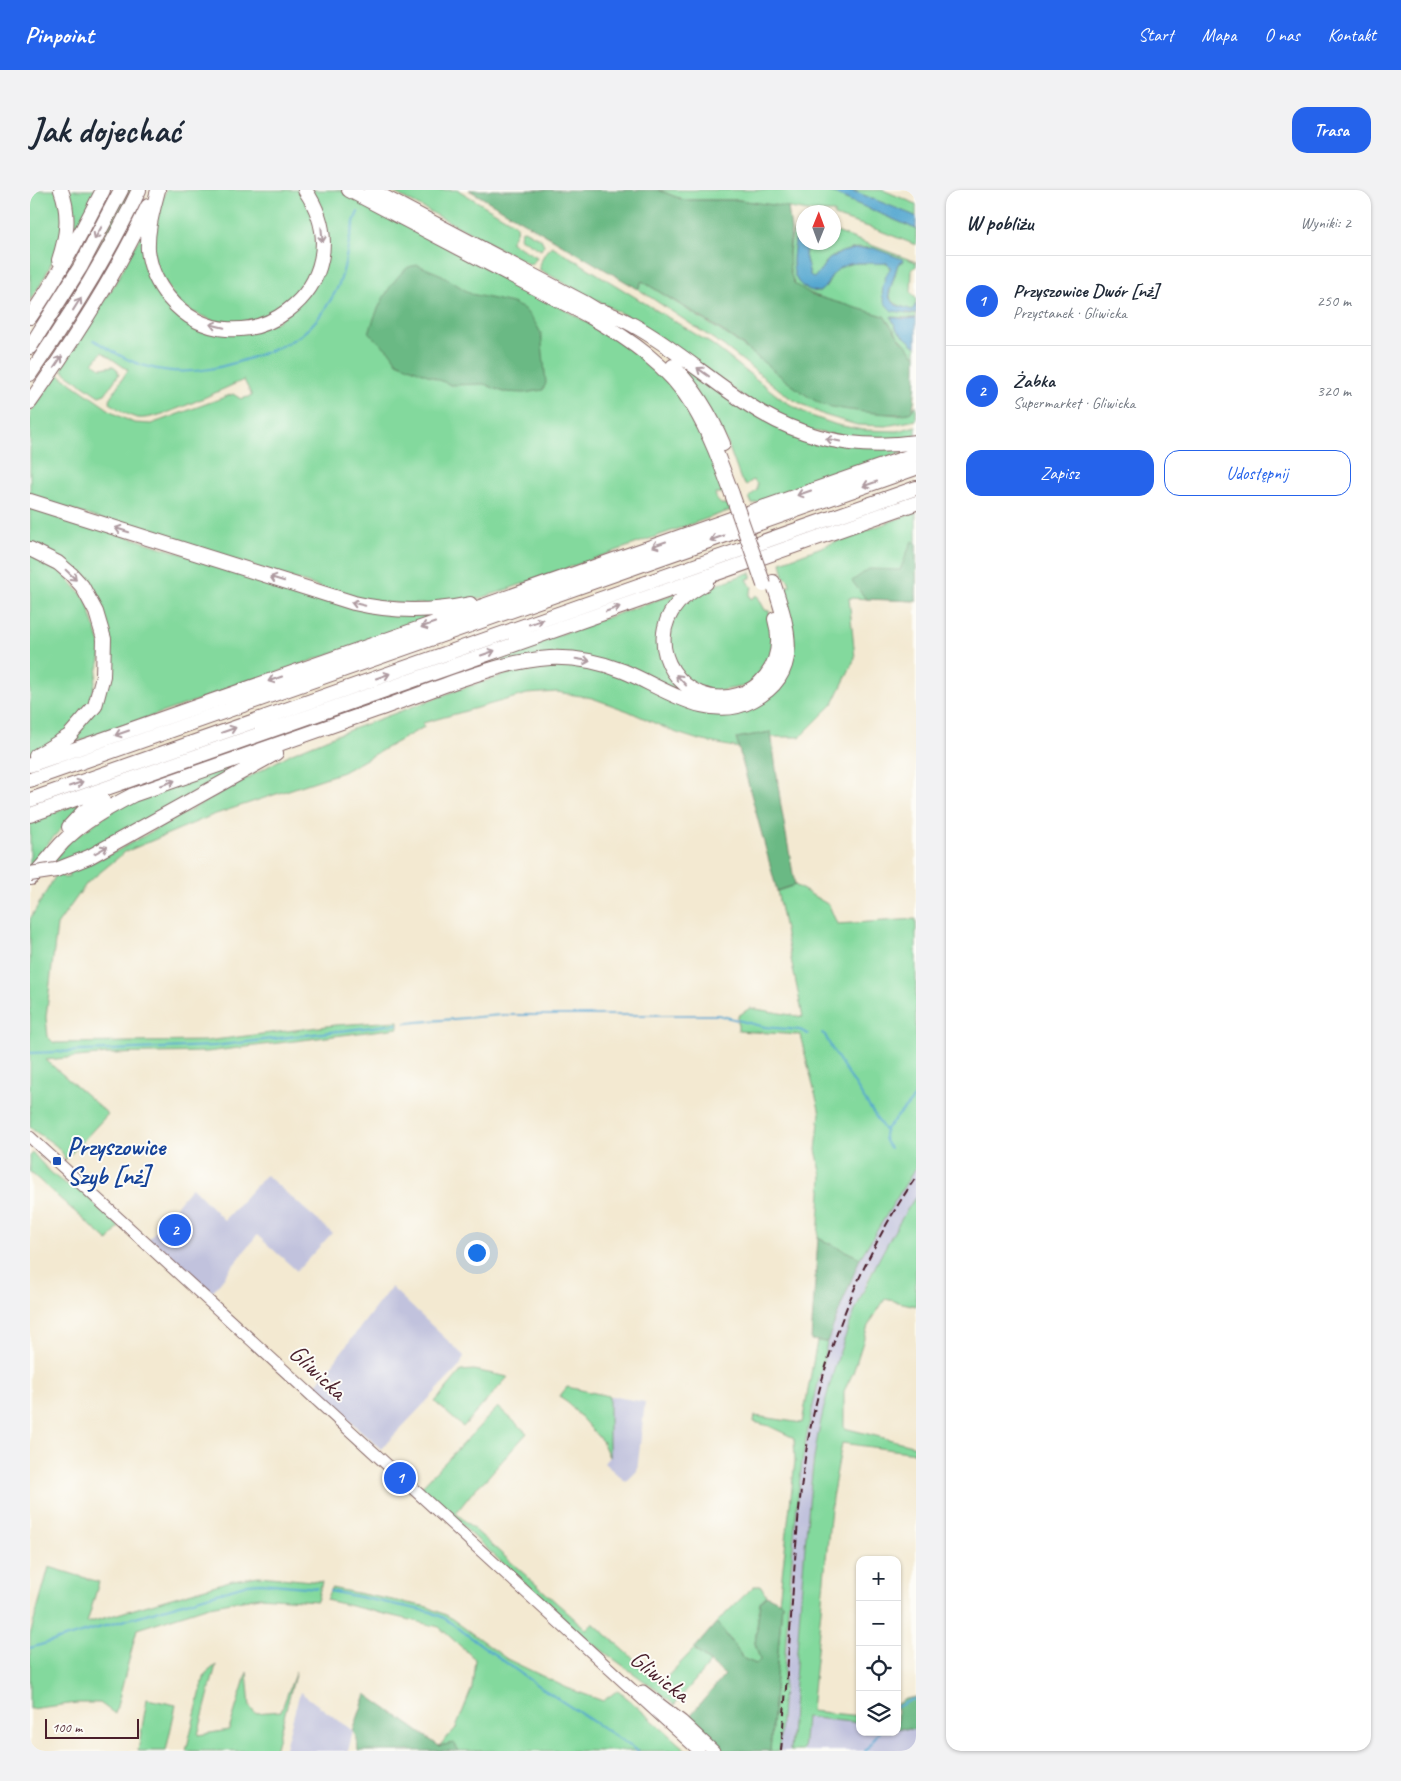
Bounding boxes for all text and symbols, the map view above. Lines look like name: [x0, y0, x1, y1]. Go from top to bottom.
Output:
text: Pinpoint: [25, 20, 94, 50]
text: Start: [1138, 24, 1174, 46]
text: Mapa: [1202, 24, 1236, 46]
text: O nas: [1264, 24, 1300, 46]
text: Kontakt: [1328, 24, 1376, 46]
button: Trasa: [1292, 107, 1371, 153]
text: Jak dojechać: [30, 108, 181, 153]
north arrow: [796, 205, 841, 250]
text: W pobliżu: [966, 210, 1033, 236]
text: Wyniki: 2: [1300, 213, 1351, 233]
one-way arrow: [93, 226, 103, 240]
one-way arrow: [317, 227, 326, 243]
text: Przyszowice Dwór [nż]: [1013, 279, 1158, 303]
text: 1: [978, 291, 986, 311]
text: 250 m: [1317, 291, 1351, 311]
one-way arrow: [71, 297, 82, 311]
text: Przystanek · Gliwicka: [1013, 303, 1127, 323]
one-way arrow: [209, 321, 225, 330]
one-way arrow: [53, 355, 63, 369]
one-way arrow: [696, 367, 710, 377]
text: Żabka: [1013, 369, 1055, 393]
text: 2: [978, 381, 986, 401]
text: 320 m: [1317, 381, 1351, 401]
text: Supermarket · Gliwicka: [1013, 393, 1135, 413]
one-way arrow: [825, 435, 841, 445]
button: Zapisz: [966, 450, 1154, 496]
button: Udostępnij: [1164, 450, 1351, 496]
one-way arrow: [862, 480, 878, 490]
one-way arrow: [797, 489, 812, 498]
one-way arrow: [115, 525, 131, 535]
one-way arrow: [709, 534, 725, 543]
one-way arrow: [652, 540, 667, 549]
one-way arrow: [65, 569, 78, 581]
one-way arrow: [270, 574, 286, 583]
one-way arrow: [350, 599, 366, 608]
one-way arrow: [604, 604, 620, 613]
one-way arrow: [528, 617, 543, 626]
one-way arrow: [421, 621, 437, 630]
one-way arrow: [480, 648, 496, 658]
one-way arrow: [574, 656, 590, 666]
one-way arrow: [374, 671, 390, 680]
one-way arrow: [675, 674, 687, 687]
one-way arrow: [268, 675, 283, 684]
one-way arrow: [221, 725, 236, 734]
one-way arrow: [115, 729, 130, 738]
one-way arrow: [160, 777, 176, 787]
one-way arrow: [68, 779, 83, 788]
one-way arrow: [93, 845, 108, 855]
place label: Przyszowice Szyb [nż]: [67, 1131, 167, 1192]
marker: Przyszowice Szyb [nż]: [51, 1155, 63, 1167]
pin: 2: [159, 1211, 191, 1249]
your location: [464, 1240, 490, 1266]
street label: Gliwicka: [282, 1337, 356, 1409]
pin: 1: [384, 1459, 416, 1497]
map controls: [856, 1556, 901, 1736]
button: +: [856, 1556, 901, 1601]
button: −: [856, 1601, 901, 1646]
street label: Gliwicka: [623, 1643, 699, 1711]
button: locate: [856, 1646, 901, 1691]
button: layers: [856, 1691, 901, 1736]
scale bar: [45, 1716, 139, 1739]
text: 100 m: [52, 1719, 82, 1736]

